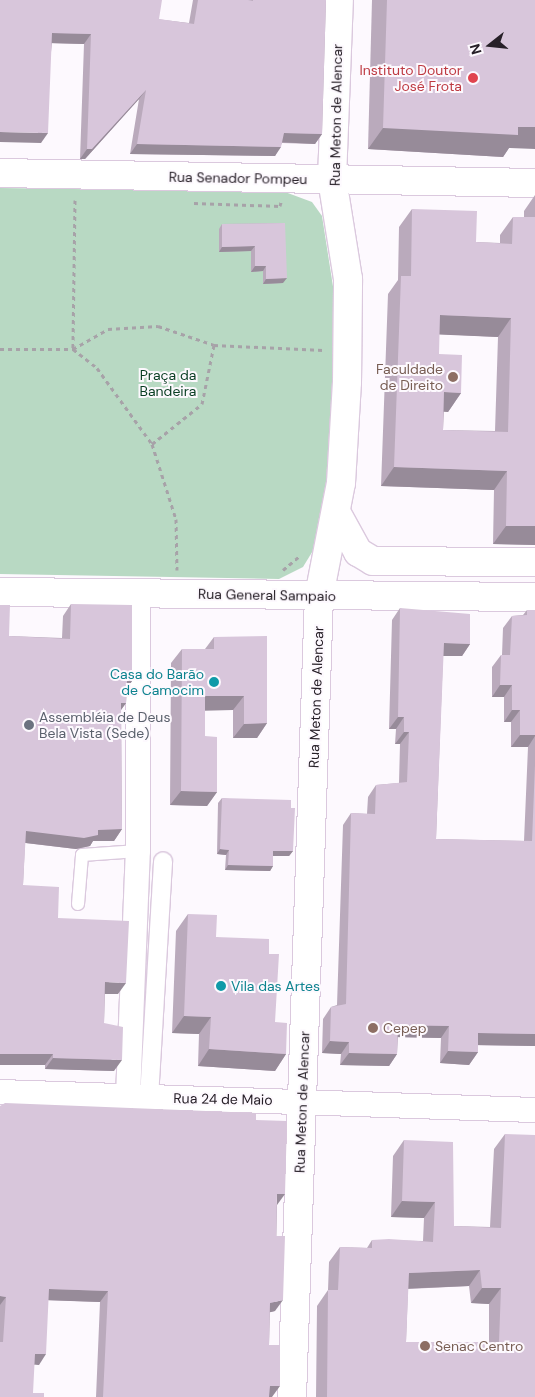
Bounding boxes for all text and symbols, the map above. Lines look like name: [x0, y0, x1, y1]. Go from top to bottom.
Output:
north arrow: [465, 20, 515, 70]
text: N: [466, 42, 486, 57]
street label: Rua Meton de Alencar: [326, 44, 346, 186]
place label: Instituto Doutor José Frota: [360, 62, 462, 94]
marker: Instituto Doutor José Frota: [466, 71, 480, 85]
street label: Rua Senador Pompeu: [169, 168, 307, 188]
place label: Faculdade de Direito: [376, 361, 443, 394]
park label: Praça da Bandeira: [140, 367, 196, 400]
marker: Faculdade de Direito: [447, 371, 459, 383]
street label: Rua General Sampaio: [198, 585, 336, 605]
street label: Rua Meton de Alencar: [305, 626, 327, 768]
place label: Casa do Barão de Camocim: [110, 666, 204, 699]
marker: Casa do Barão de Camocim: [208, 676, 220, 688]
place label: Assembléia de Deus Bela Vista (Sede): [39, 709, 170, 742]
marker: Assembléia de Deus Bela Vista (Sede): [23, 719, 35, 731]
place label: Vila das Artes: [231, 978, 320, 994]
marker: Vila das Artes: [215, 980, 227, 992]
place label: Cepep: [383, 1020, 426, 1036]
marker: Cepep: [367, 1022, 379, 1034]
street label: Rua Meton de Alencar: [291, 1031, 313, 1173]
street label: Rua 24 de Maio: [173, 1090, 273, 1108]
place label: Senac Centro: [435, 1338, 523, 1354]
marker: Senac Centro: [419, 1340, 431, 1352]

